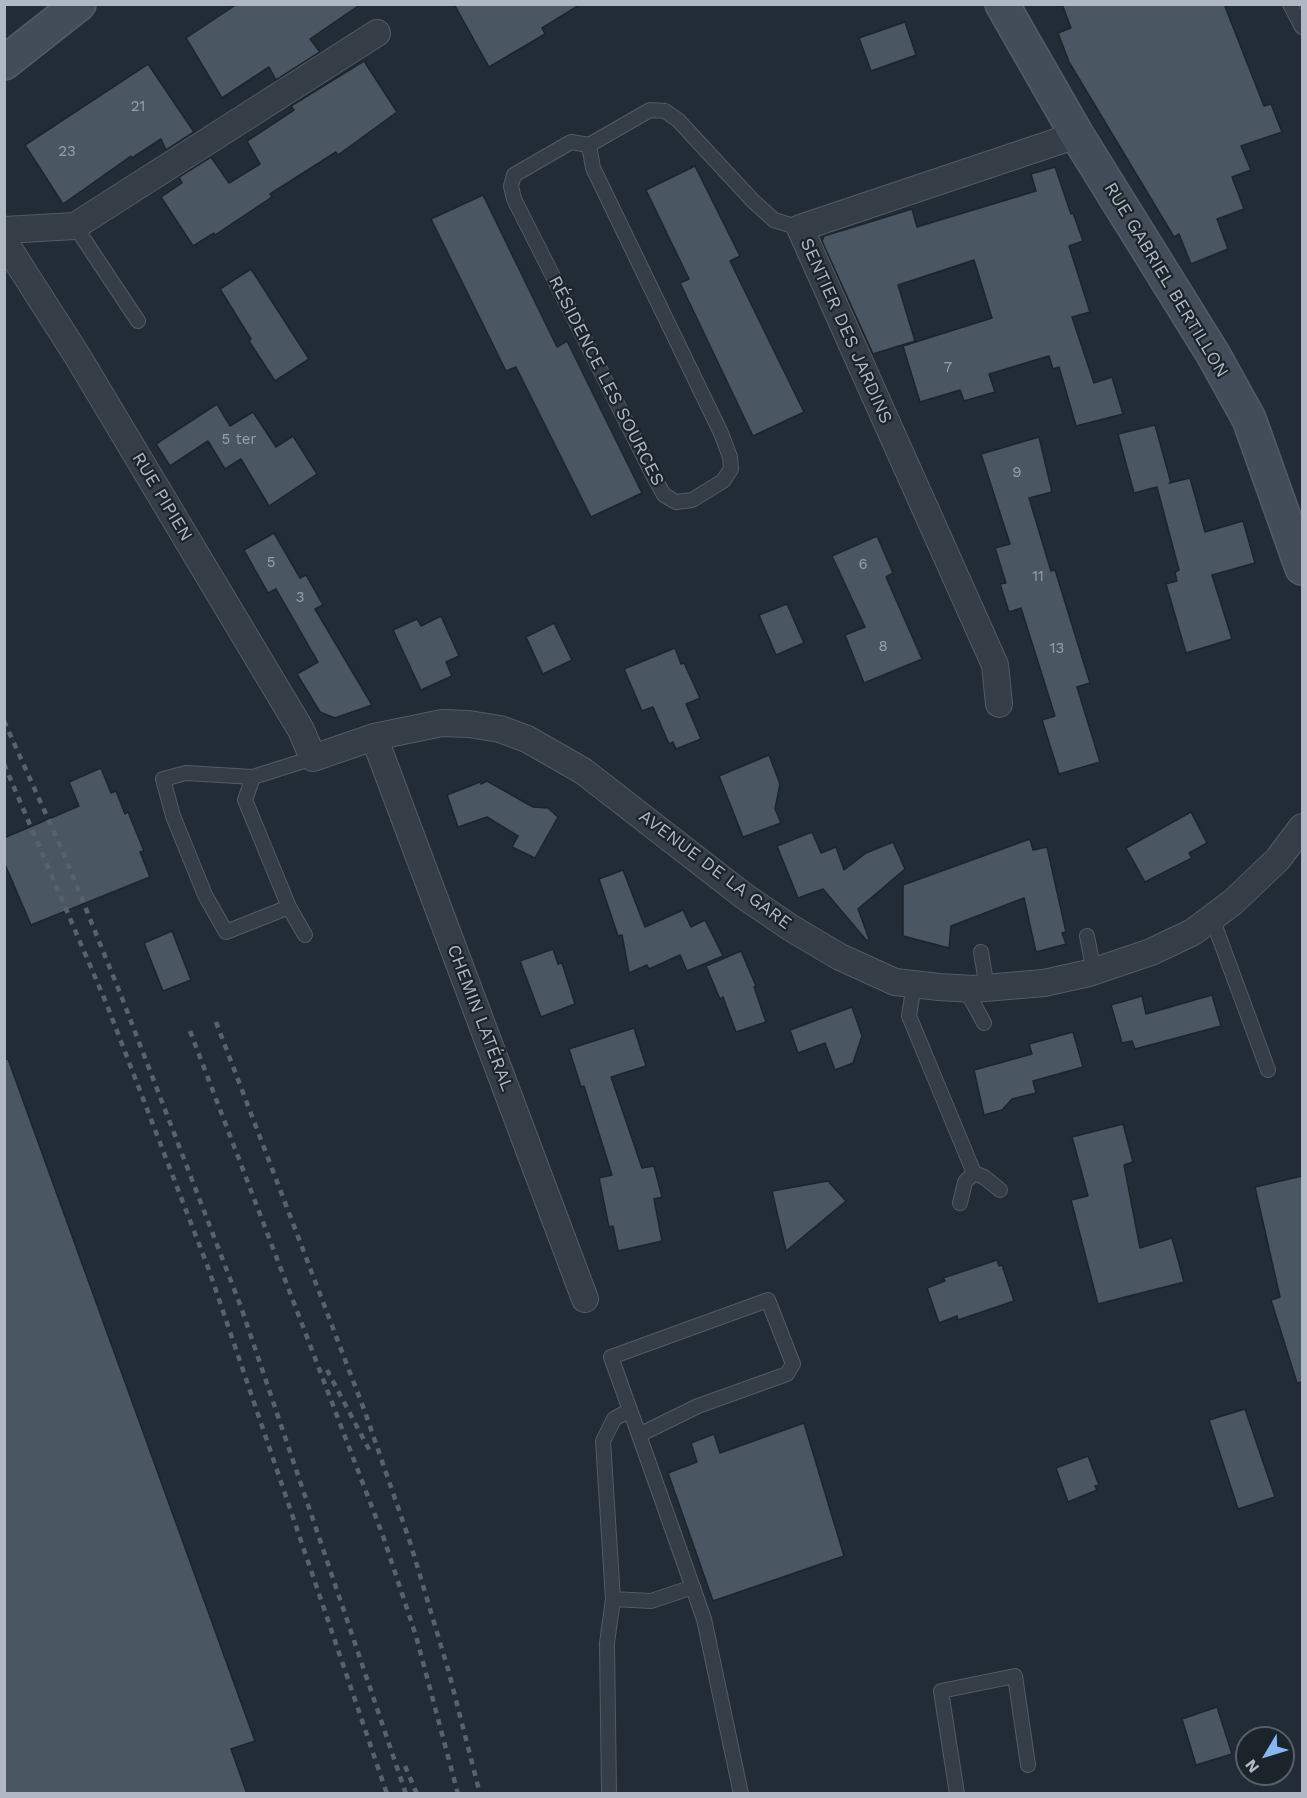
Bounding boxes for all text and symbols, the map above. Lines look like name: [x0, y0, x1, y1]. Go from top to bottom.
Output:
house number: 21: [131, 98, 145, 116]
house number: 23: [58, 143, 76, 161]
street label: RUE GABRIEL BERTILLON: [1099, 179, 1233, 381]
street label: SENTIER DES JARDINS: [795, 235, 897, 427]
street label: RÉSIDENCE LES SOURCES: [544, 272, 668, 490]
house number: 7: [944, 359, 952, 377]
house number: 5 ter: [222, 431, 256, 449]
street label: RUE PIPIEN: [127, 449, 197, 545]
house number: 9: [1012, 464, 1022, 482]
house number: 5: [267, 554, 275, 572]
house number: 6: [858, 556, 868, 574]
house number: 11: [1032, 568, 1044, 586]
house number: 3: [296, 589, 304, 607]
house number: 8: [878, 638, 888, 656]
house number: 13: [1050, 640, 1064, 658]
street label: AVENUE DE LA GARE: [635, 806, 795, 934]
street label: CHEMIN LATÉRAL: [442, 942, 518, 1094]
north arrow: [1235, 1726, 1295, 1786]
text: N: [1241, 1756, 1263, 1777]

